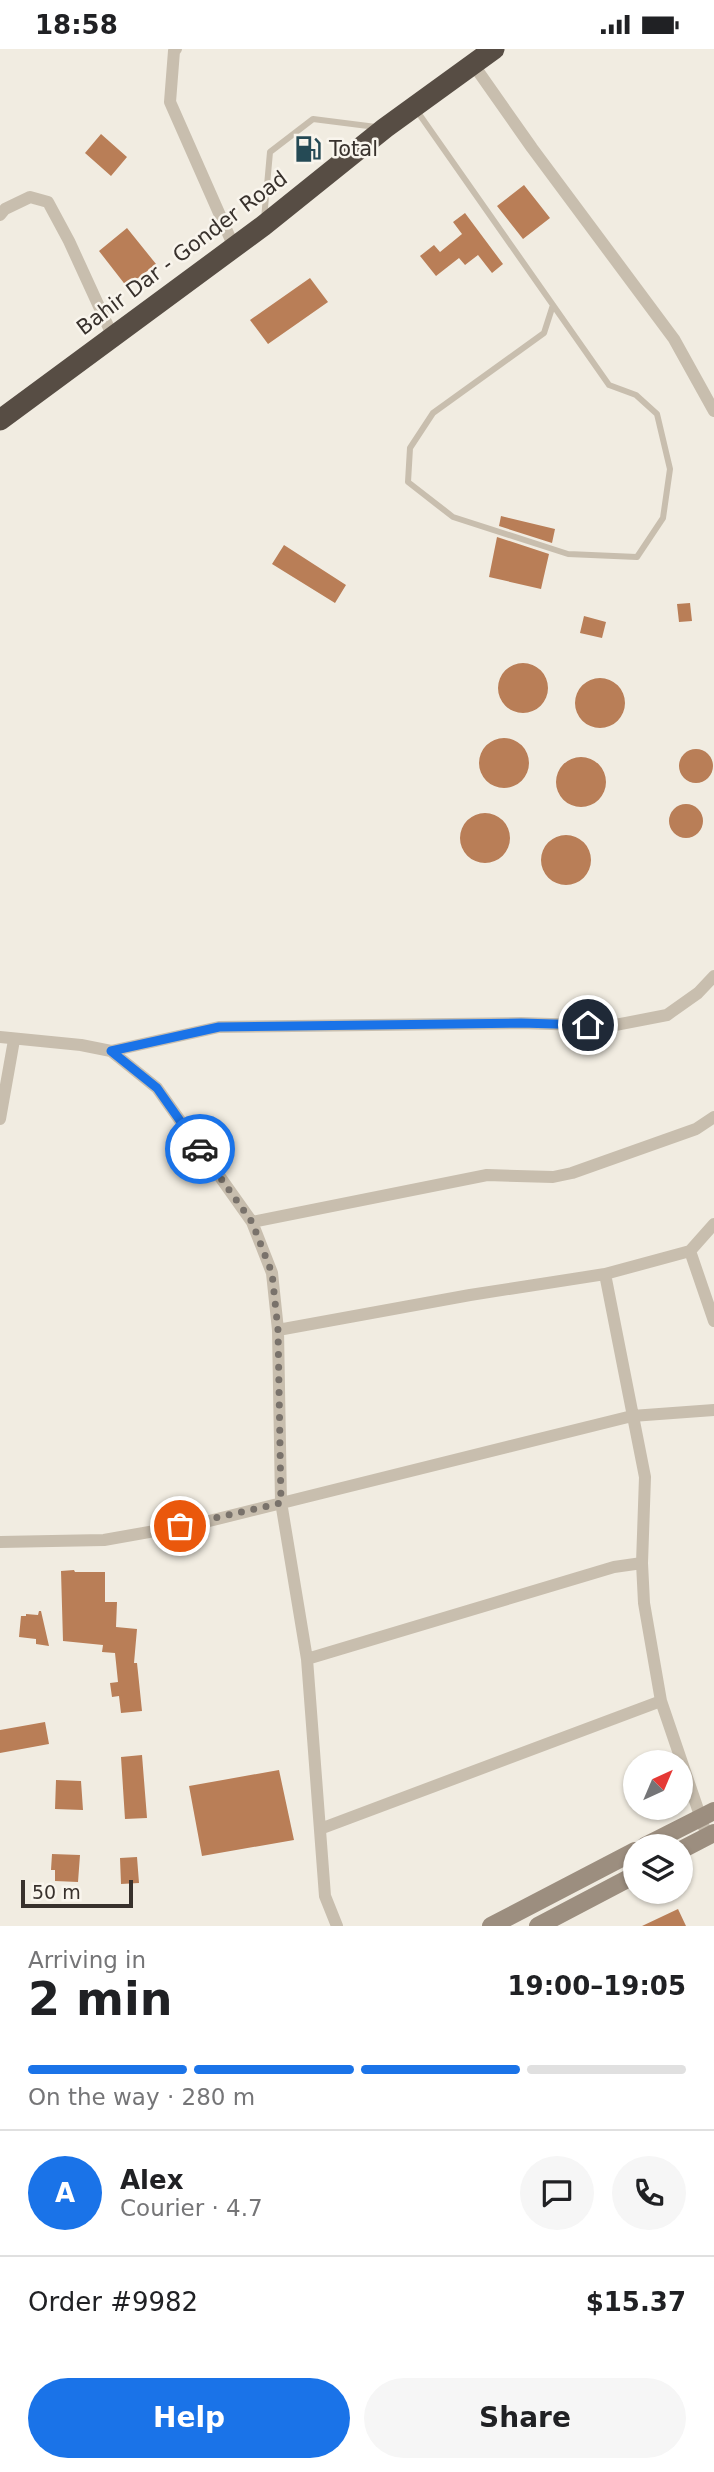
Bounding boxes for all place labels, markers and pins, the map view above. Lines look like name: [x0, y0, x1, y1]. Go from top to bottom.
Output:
fuel station icon: Total: [293, 134, 323, 164]
place label: Total: [328, 137, 378, 161]
pin: [558, 995, 618, 1055]
pin: [150, 1496, 210, 1556]

